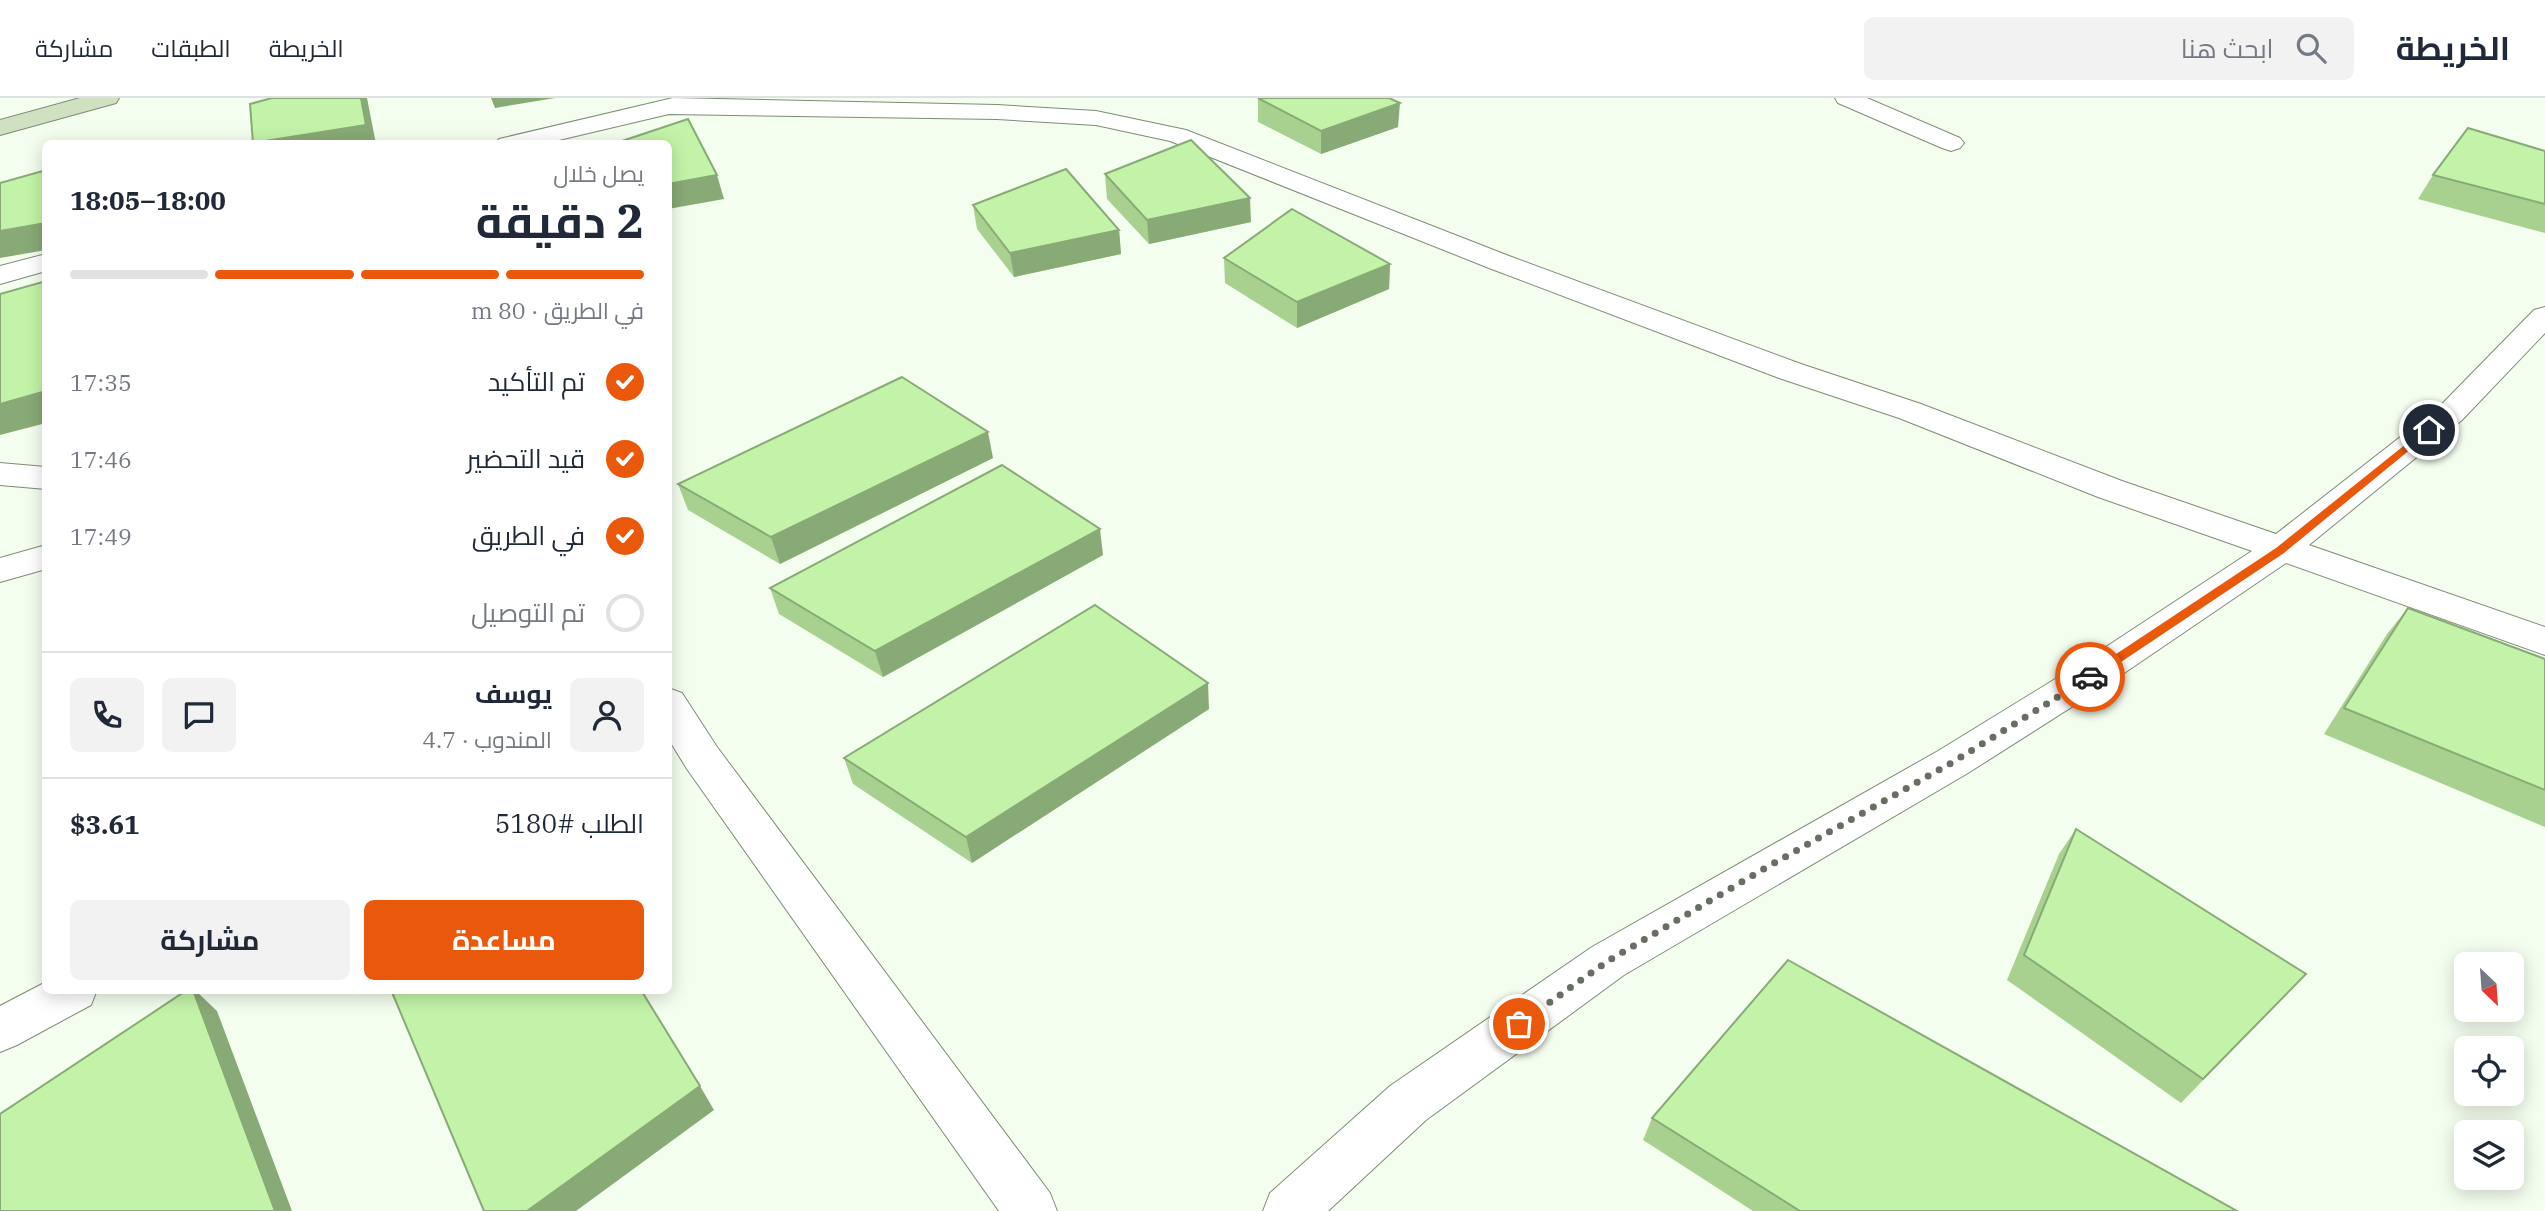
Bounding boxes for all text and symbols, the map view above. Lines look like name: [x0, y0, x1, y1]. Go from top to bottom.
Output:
search box: [1864, 17, 2354, 80]
text: الخريطة: [2396, 26, 2510, 69]
icon: search: [2292, 29, 2330, 67]
text: ابحث هنا: [2181, 31, 2274, 65]
text: مشاركة: [35, 32, 113, 64]
text: الطبقات: [151, 32, 231, 64]
text: الخريطة: [269, 32, 344, 64]
text: يصل خلال: [553, 158, 644, 188]
text: 18:00–18:05: [70, 183, 226, 217]
text: 2 دقيقة: [476, 191, 644, 251]
text: في الطريق · 80 m: [471, 295, 644, 325]
icon: check: [606, 363, 644, 401]
text: تم التأكيد: [488, 364, 585, 398]
text: 17:35: [70, 367, 132, 397]
pin: [2399, 400, 2459, 460]
icon: home: [2410, 411, 2448, 449]
icon: check: [606, 440, 644, 478]
text: قيد التحضير: [467, 441, 585, 475]
text: 17:46: [70, 444, 132, 474]
icon: check: [606, 517, 644, 555]
text: في الطريق: [472, 518, 585, 552]
text: 17:49: [70, 521, 132, 551]
text: تم التوصيل: [471, 595, 585, 629]
courier: [2055, 642, 2125, 712]
icon: car: [2071, 658, 2109, 696]
text: يوسف: [475, 676, 552, 710]
button: phone: [70, 678, 144, 752]
button: chat: [162, 678, 236, 752]
button: person: [570, 678, 644, 752]
text: المندوب · 4.7: [422, 724, 552, 754]
text: الطلب #5180: [495, 806, 644, 840]
text: $3.61: [70, 807, 140, 841]
button: مشاركة: [70, 900, 350, 980]
button: مساعدة: [364, 900, 644, 980]
north arrow: [2454, 952, 2524, 1022]
map controls: [2454, 952, 2524, 1190]
pin: [1489, 994, 1549, 1054]
icon: bag: [1500, 1005, 1538, 1043]
button: locate: [2454, 1036, 2524, 1106]
button: layers: [2454, 1120, 2524, 1190]

